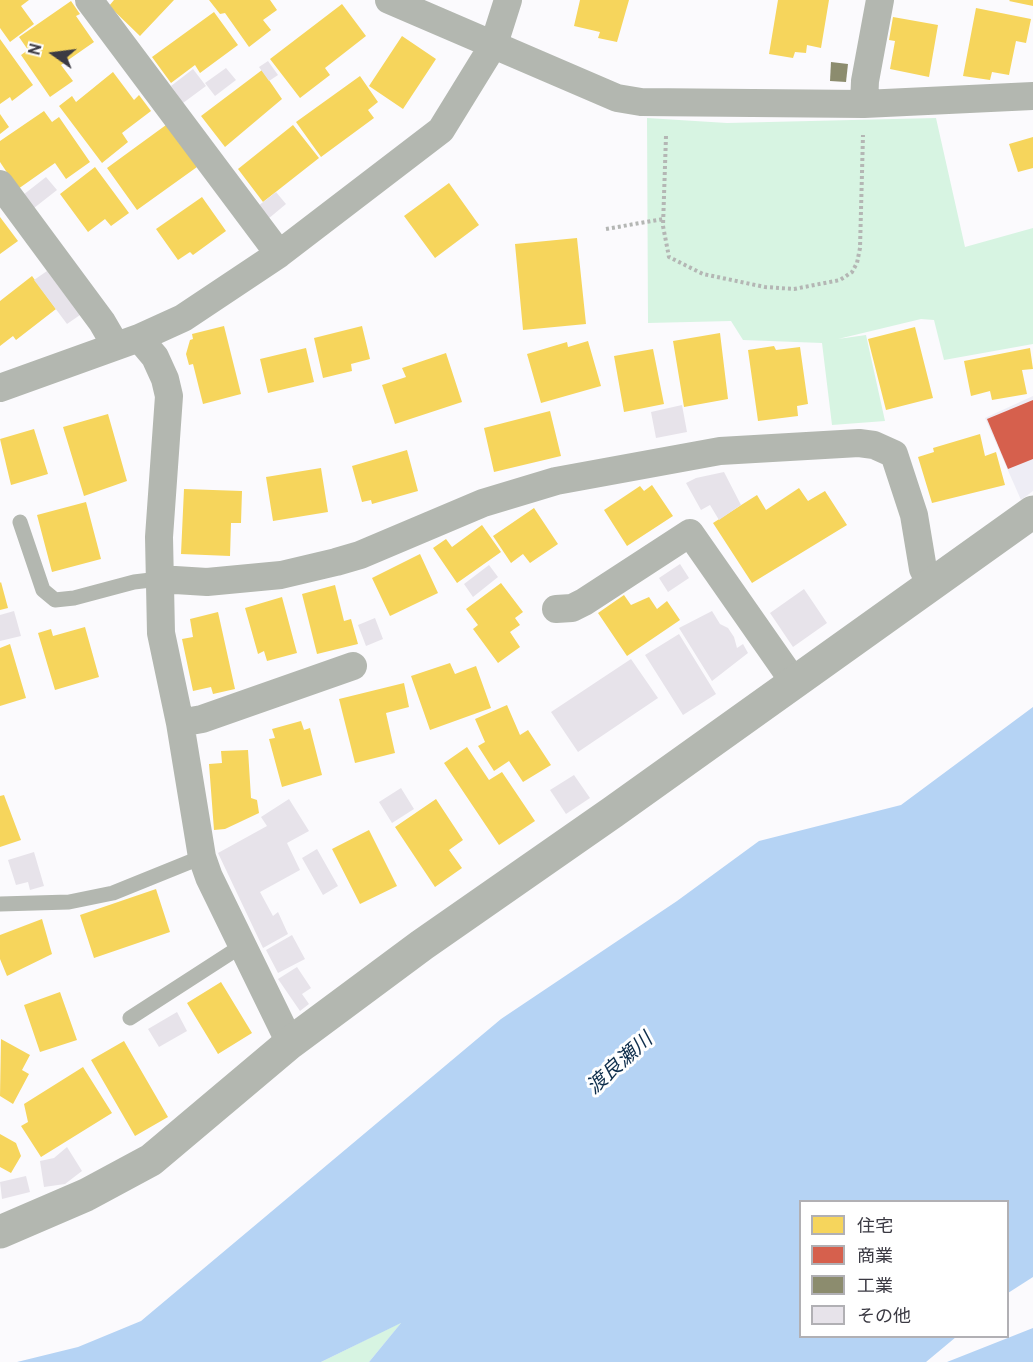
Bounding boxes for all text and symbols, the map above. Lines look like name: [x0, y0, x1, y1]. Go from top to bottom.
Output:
north arrow: [24, 24, 84, 84]
text: N: [25, 42, 48, 58]
water label: 渡良瀬川: [583, 1029, 659, 1101]
legend: [799, 1200, 1009, 1338]
text: 住宅: [857, 1216, 893, 1239]
text: 商業: [857, 1246, 893, 1269]
text: 工業: [857, 1276, 893, 1299]
text: その他: [857, 1306, 911, 1329]

